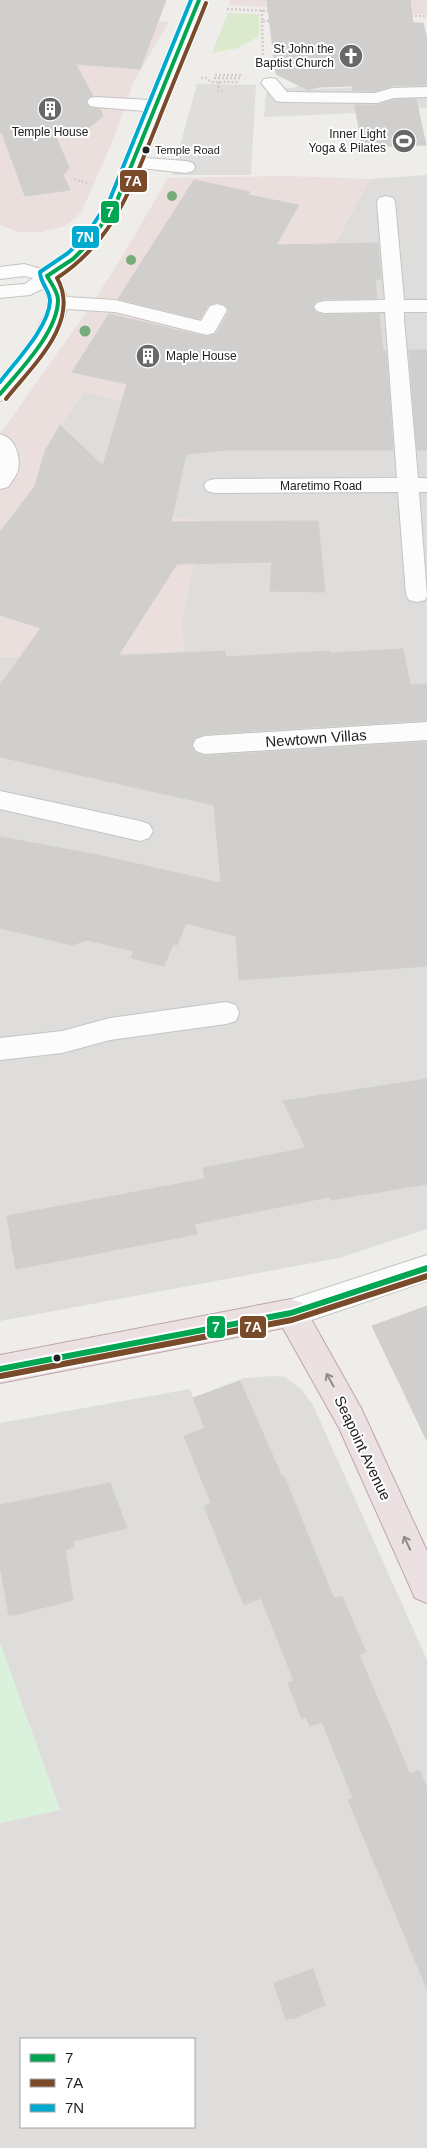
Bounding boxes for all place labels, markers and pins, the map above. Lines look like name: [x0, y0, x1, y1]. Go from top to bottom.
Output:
place label: St John the Baptist Church: [255, 42, 334, 70]
church icon: St John the Baptist Church: [338, 43, 364, 69]
building icon: Temple House: [37, 96, 63, 122]
place label: Temple House: [12, 125, 89, 139]
place label: Inner Light Yoga & Pilates: [308, 127, 387, 155]
sports icon: Inner Light Yoga & Pilates: [391, 128, 417, 154]
place label: Temple Road: [155, 144, 220, 156]
marker: Temple Road: [141, 145, 151, 155]
building icon: Maple House: [135, 343, 161, 369]
place label: Maple House: [166, 349, 237, 363]
unlabelled marker: [52, 1353, 62, 1363]

